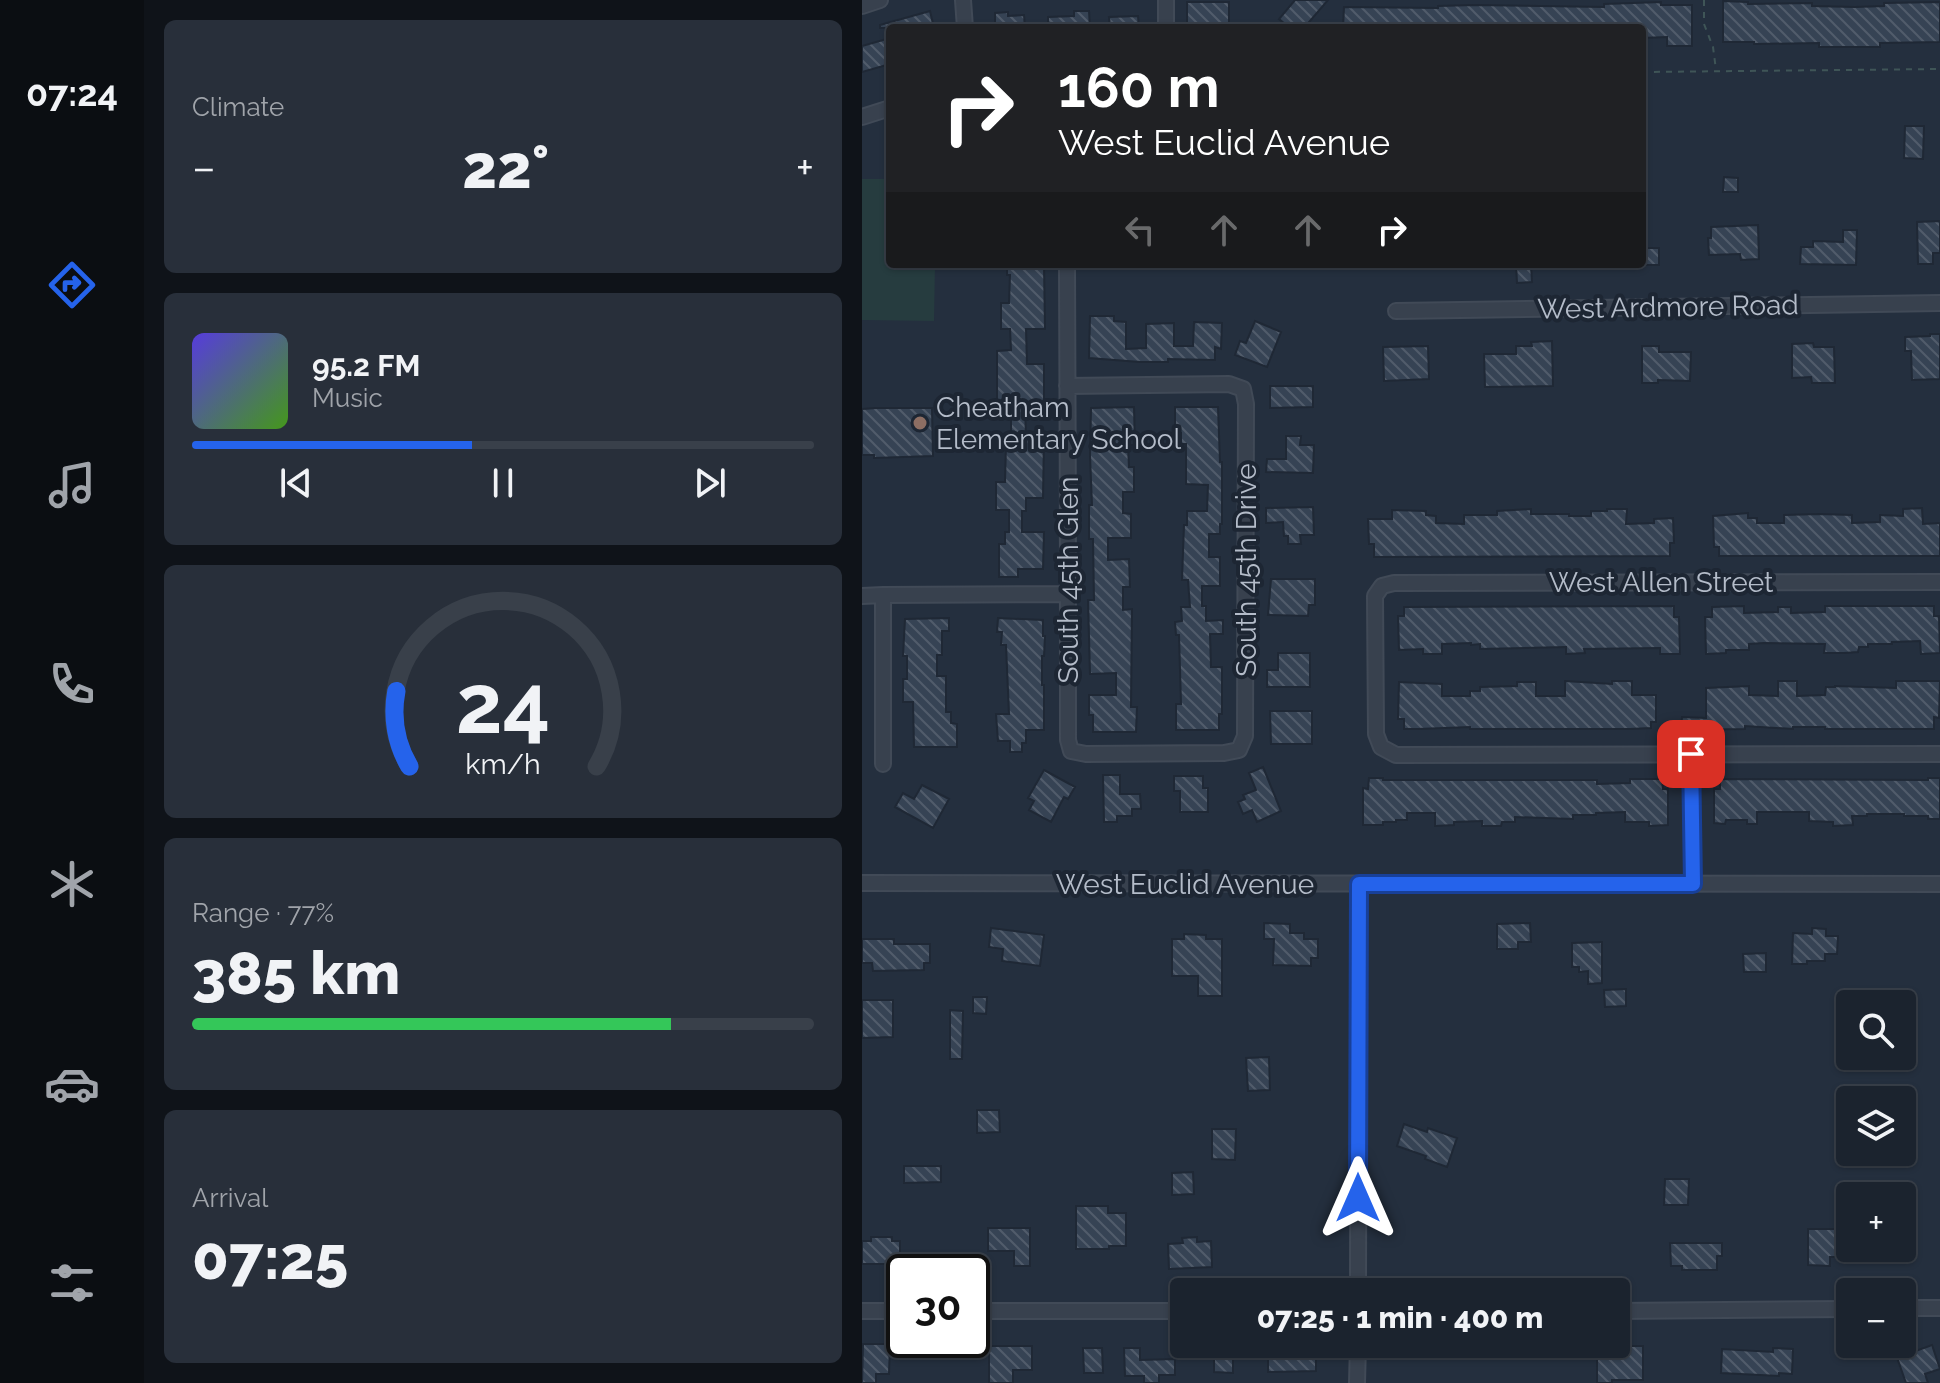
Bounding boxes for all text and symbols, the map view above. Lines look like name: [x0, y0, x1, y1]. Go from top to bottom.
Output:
text: 160 m: [1058, 54, 1220, 120]
icon: right: [926, 56, 1030, 160]
text: 07:24: [26, 72, 118, 114]
text: Climate: [192, 92, 284, 122]
text: West Euclid Avenue: [1058, 121, 1390, 163]
text: 22°: [462, 132, 549, 202]
text: −: [192, 142, 216, 193]
text: +: [796, 142, 814, 193]
icon: left: [1118, 208, 1162, 252]
icon: ahead: [1202, 208, 1246, 252]
icon: ahead: [1286, 208, 1330, 252]
icon: right: [1370, 208, 1414, 252]
icon: directions: [44, 257, 100, 313]
street label: West Ardmore Road: [1537, 288, 1799, 326]
text: 95.2 FM: [312, 348, 420, 383]
text: Music: [312, 383, 383, 413]
place label: Cheatham Elementary School: [936, 391, 1181, 456]
marker: Cheatham Elementary School: [911, 414, 929, 432]
icon: music: [44, 457, 100, 513]
icon: previous: [274, 461, 318, 505]
icon: pause: [481, 461, 525, 505]
icon: next: [688, 461, 732, 505]
street label: South 45th Drive: [1230, 463, 1263, 677]
street label: South 45th Glen: [1052, 477, 1085, 683]
street label: West Allen Street: [1549, 566, 1774, 599]
text: 24: [456, 655, 550, 752]
icon: phone: [44, 656, 100, 712]
pin: [1657, 720, 1725, 788]
icon: arrive: [1669, 732, 1713, 776]
text: km/h: [465, 748, 541, 782]
icon: climate: [44, 856, 100, 912]
street label: West Euclid Avenue: [1056, 868, 1314, 901]
text: Range · 77%: [192, 898, 334, 928]
text: 385 km: [192, 938, 400, 1008]
map controls: [1836, 990, 1916, 1358]
button: search: [1836, 990, 1916, 1070]
icon: car: [44, 1056, 100, 1112]
button: layers: [1836, 1086, 1916, 1166]
position arrow: [1316, 1156, 1400, 1240]
button: +: [1836, 1182, 1916, 1262]
text: Arrival: [192, 1183, 268, 1213]
text: 07:25: [192, 1223, 348, 1293]
speed limit sign: 30: [886, 1254, 990, 1358]
icon: filters: [44, 1255, 100, 1311]
button: −: [1836, 1278, 1916, 1358]
text: 07:25 · 1 min · 400 m: [1257, 1300, 1543, 1335]

